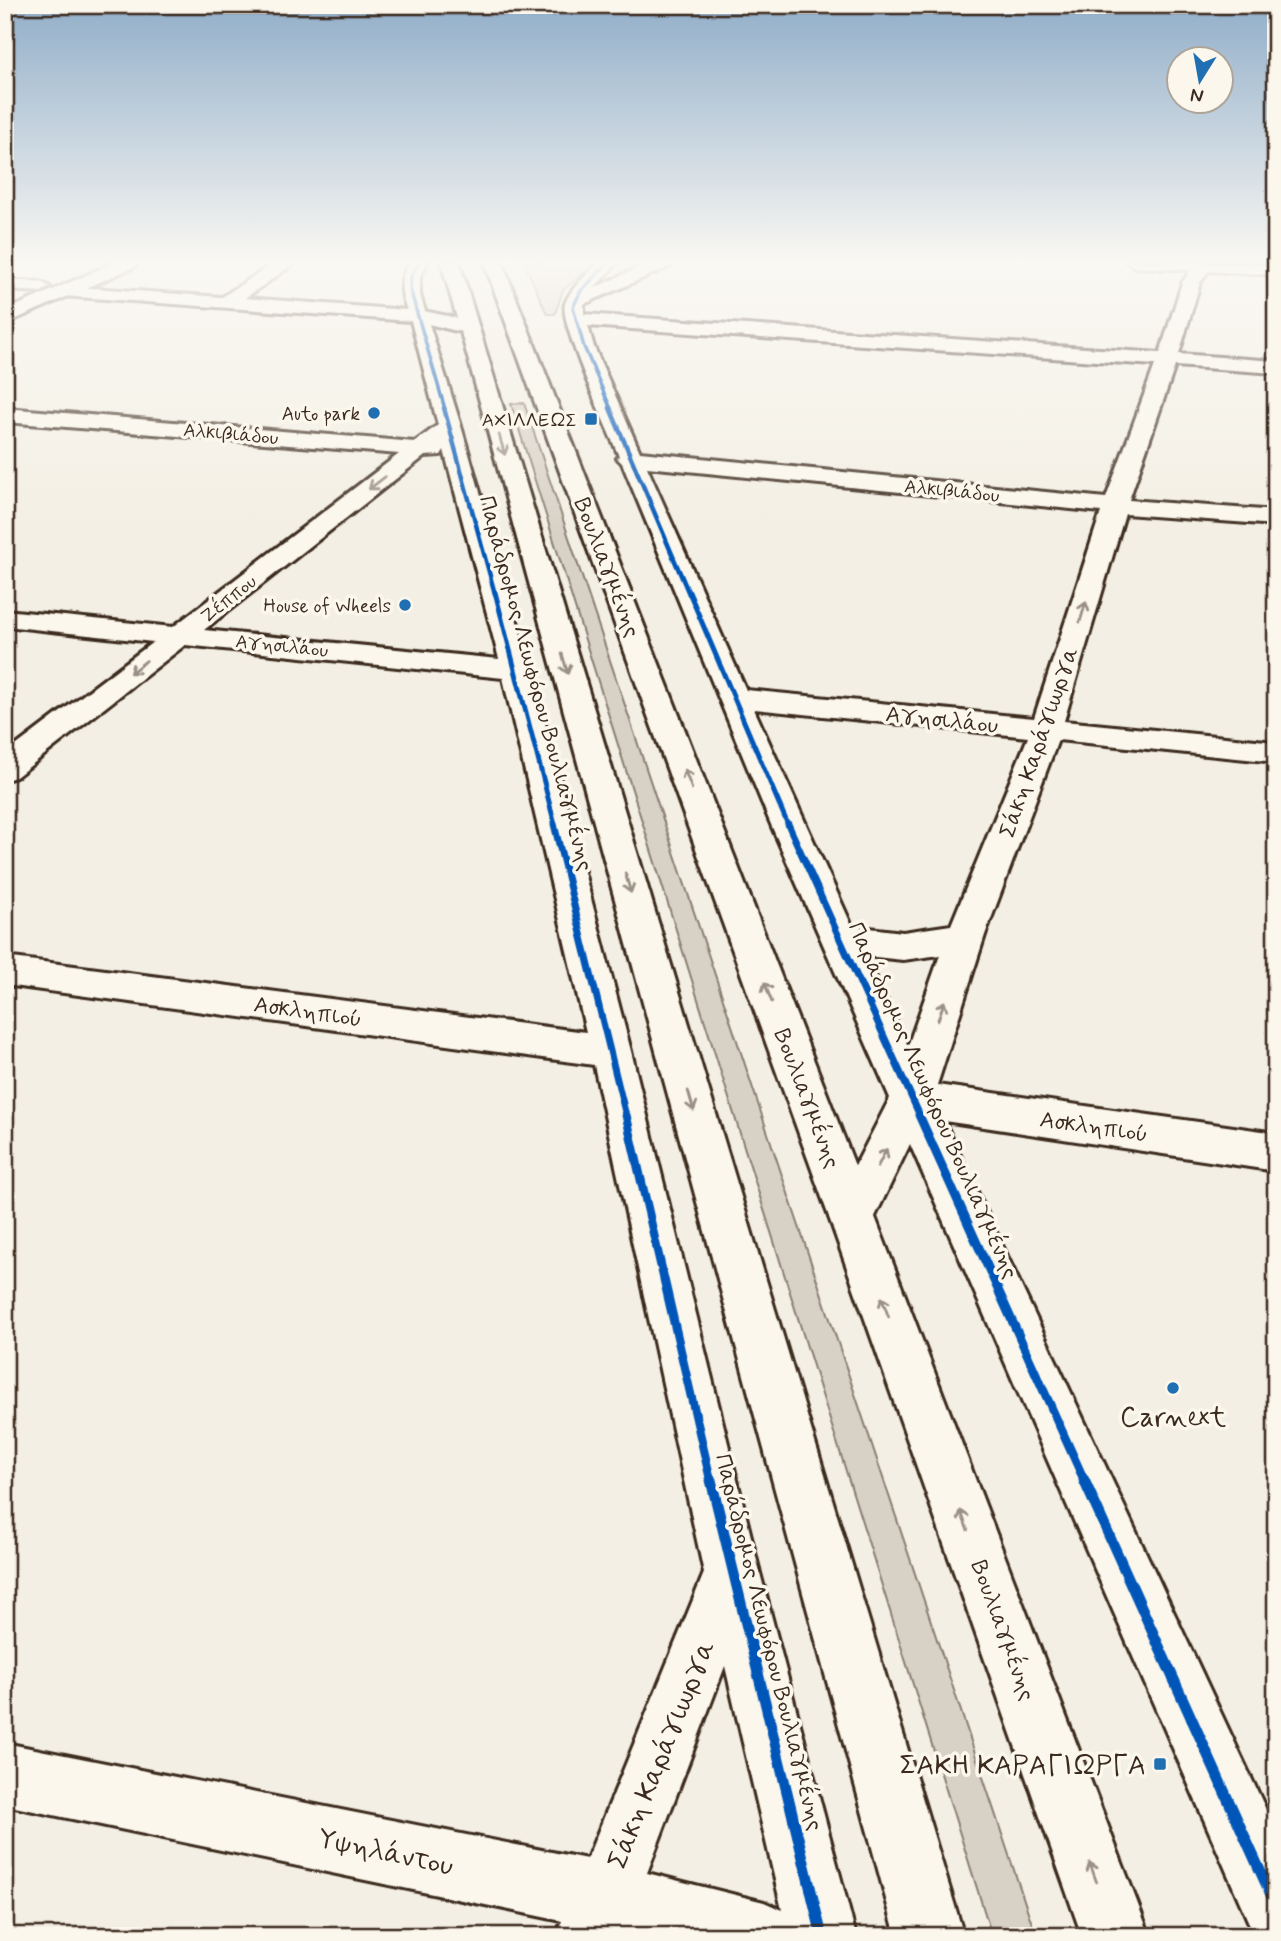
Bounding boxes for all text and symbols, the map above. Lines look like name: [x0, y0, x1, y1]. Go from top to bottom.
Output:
north arrow: [1166, 46, 1236, 116]
text: N: [1188, 82, 1206, 109]
place label: Auto park: [282, 402, 360, 427]
marker: Auto park: [366, 405, 382, 421]
place label: ΑΧΙΛΛΕΩΣ: [482, 408, 577, 433]
marker: ΑΧΙΛΛΕΩΣ: [583, 411, 599, 427]
street label: Αλκιβιάδου: [182, 418, 279, 451]
one-way arrow: [497, 434, 510, 456]
street label: Αλκιβιάδου: [903, 474, 1001, 509]
one-way arrow: [368, 475, 386, 490]
street label: Παράδρομος Λεωφόρου Βουλιαγμένης: [470, 492, 602, 874]
street label: Βουλιαγμένης: [566, 493, 648, 642]
street label: Ζέππου: [196, 569, 262, 629]
place label: House of Wheels: [263, 594, 391, 619]
marker: House of Wheels: [397, 597, 413, 613]
one-way arrow: [1077, 602, 1090, 624]
street label: Αγησιλάου: [234, 629, 329, 664]
street label: Σάκη Καράγιωργα: [993, 643, 1087, 842]
one-way arrow: [559, 652, 572, 675]
one-way arrow: [130, 659, 148, 674]
street label: Αγησιλάου: [884, 700, 999, 742]
one-way arrow: [681, 769, 693, 791]
one-way arrow: [622, 871, 635, 893]
street label: Παράδρομος Λεωφόρου Βουλιαγμένης: [840, 917, 1026, 1284]
one-way arrow: [761, 982, 773, 1004]
street label: Ασκληπιού: [252, 991, 364, 1035]
one-way arrow: [936, 1001, 948, 1023]
street label: Βουλιαγμένης: [766, 1024, 848, 1173]
one-way arrow: [685, 1090, 698, 1112]
street label: Ασκληπιού: [1038, 1106, 1150, 1150]
one-way arrow: [875, 1148, 889, 1169]
one-way arrow: [878, 1296, 891, 1318]
marker: Carnext: [1165, 1380, 1181, 1396]
place label: Carnext: [1120, 1400, 1227, 1437]
street label: Παράδρομος Λεωφόρου Βουλιαγμένης: [707, 1450, 831, 1834]
one-way arrow: [957, 1510, 969, 1532]
street label: Βουλιαγμένης: [963, 1556, 1043, 1705]
street label: Σάκη Καράγιωργα: [600, 1635, 725, 1875]
place label: ΣΑΚΗ ΚΑΡΑΓΙΩΡΓΑ: [899, 1748, 1146, 1785]
marker: ΣΑΚΗ ΚΑΡΑΓΙΩΡΓΑ: [1152, 1756, 1168, 1772]
street label: Υψηλάντου: [314, 1821, 457, 1886]
one-way arrow: [1086, 1861, 1098, 1883]

